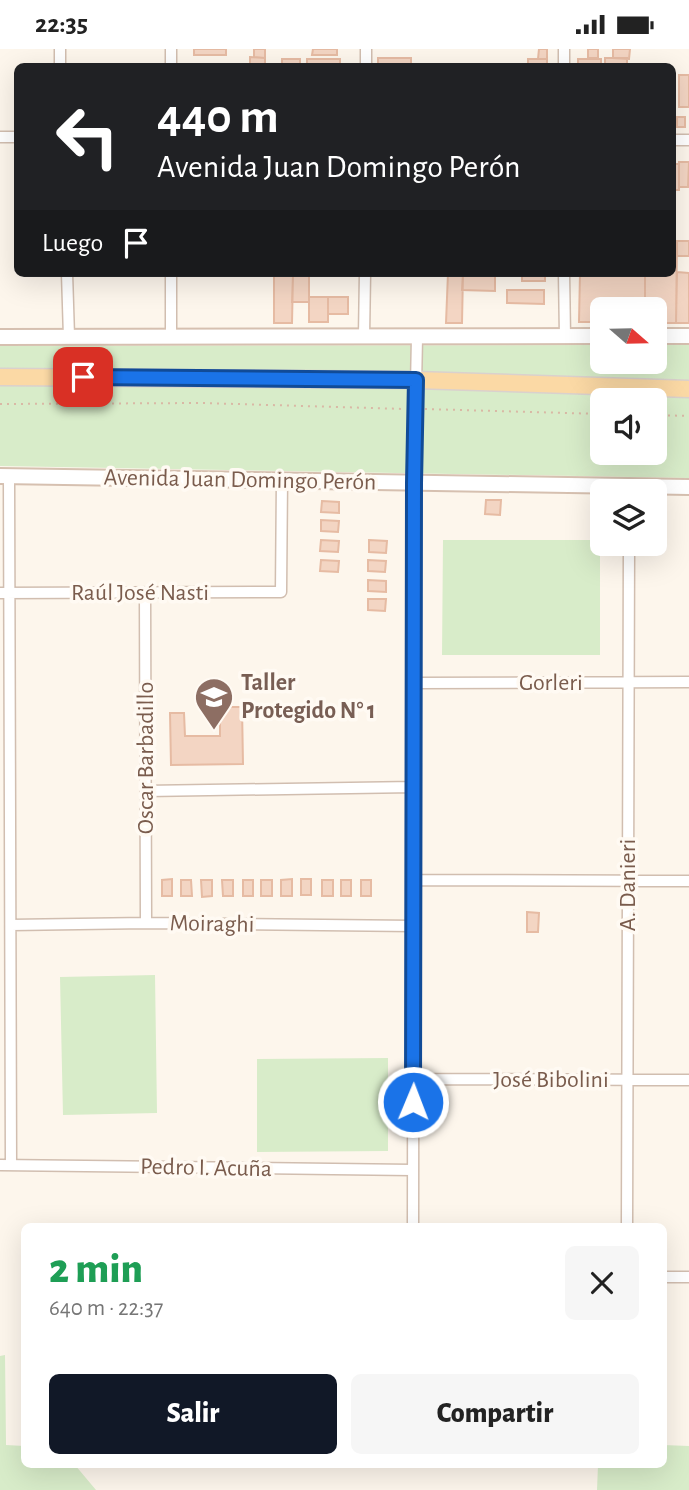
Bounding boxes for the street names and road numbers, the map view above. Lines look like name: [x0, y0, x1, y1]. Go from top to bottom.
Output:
street label: Avenida Juan Domingo Perón: [103, 466, 377, 494]
street label: Raúl José Nasti: [71, 581, 209, 605]
street label: Gorleri: [519, 671, 583, 695]
street label: Oscar Barbadillo: [134, 682, 158, 834]
street label: A. Danieri: [616, 839, 640, 931]
street label: Moiraghi: [169, 911, 255, 937]
street label: José Bibolini: [493, 1068, 609, 1092]
street label: Pedro I. Acuña: [140, 1155, 272, 1181]

